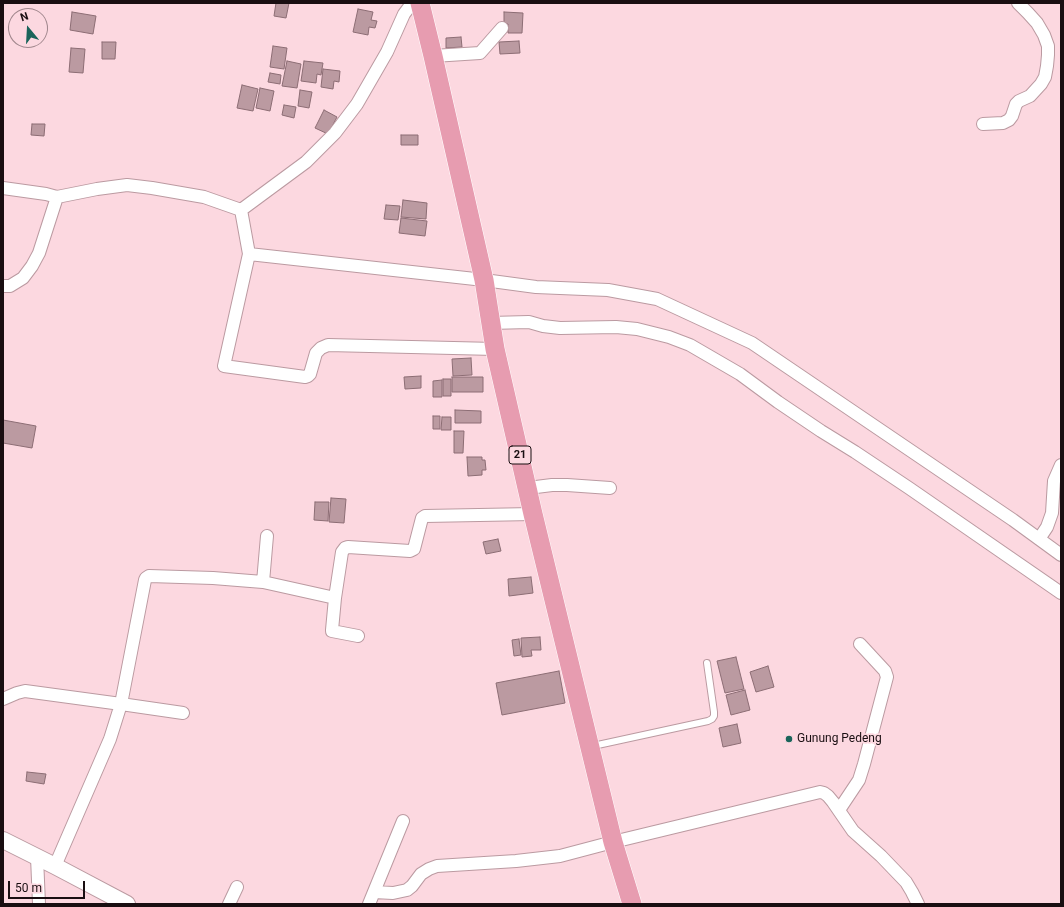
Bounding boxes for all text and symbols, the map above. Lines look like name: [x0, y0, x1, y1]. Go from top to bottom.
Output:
north arrow: [8, 8, 48, 48]
text: N: [19, 10, 30, 24]
road number: 21: [509, 446, 531, 464]
place label: Gunung Pedeng: [797, 732, 882, 746]
marker: Gunung Pedeng: [784, 734, 794, 744]
scale bar: [10, 873, 87, 899]
text: 50 m: [15, 881, 42, 895]

